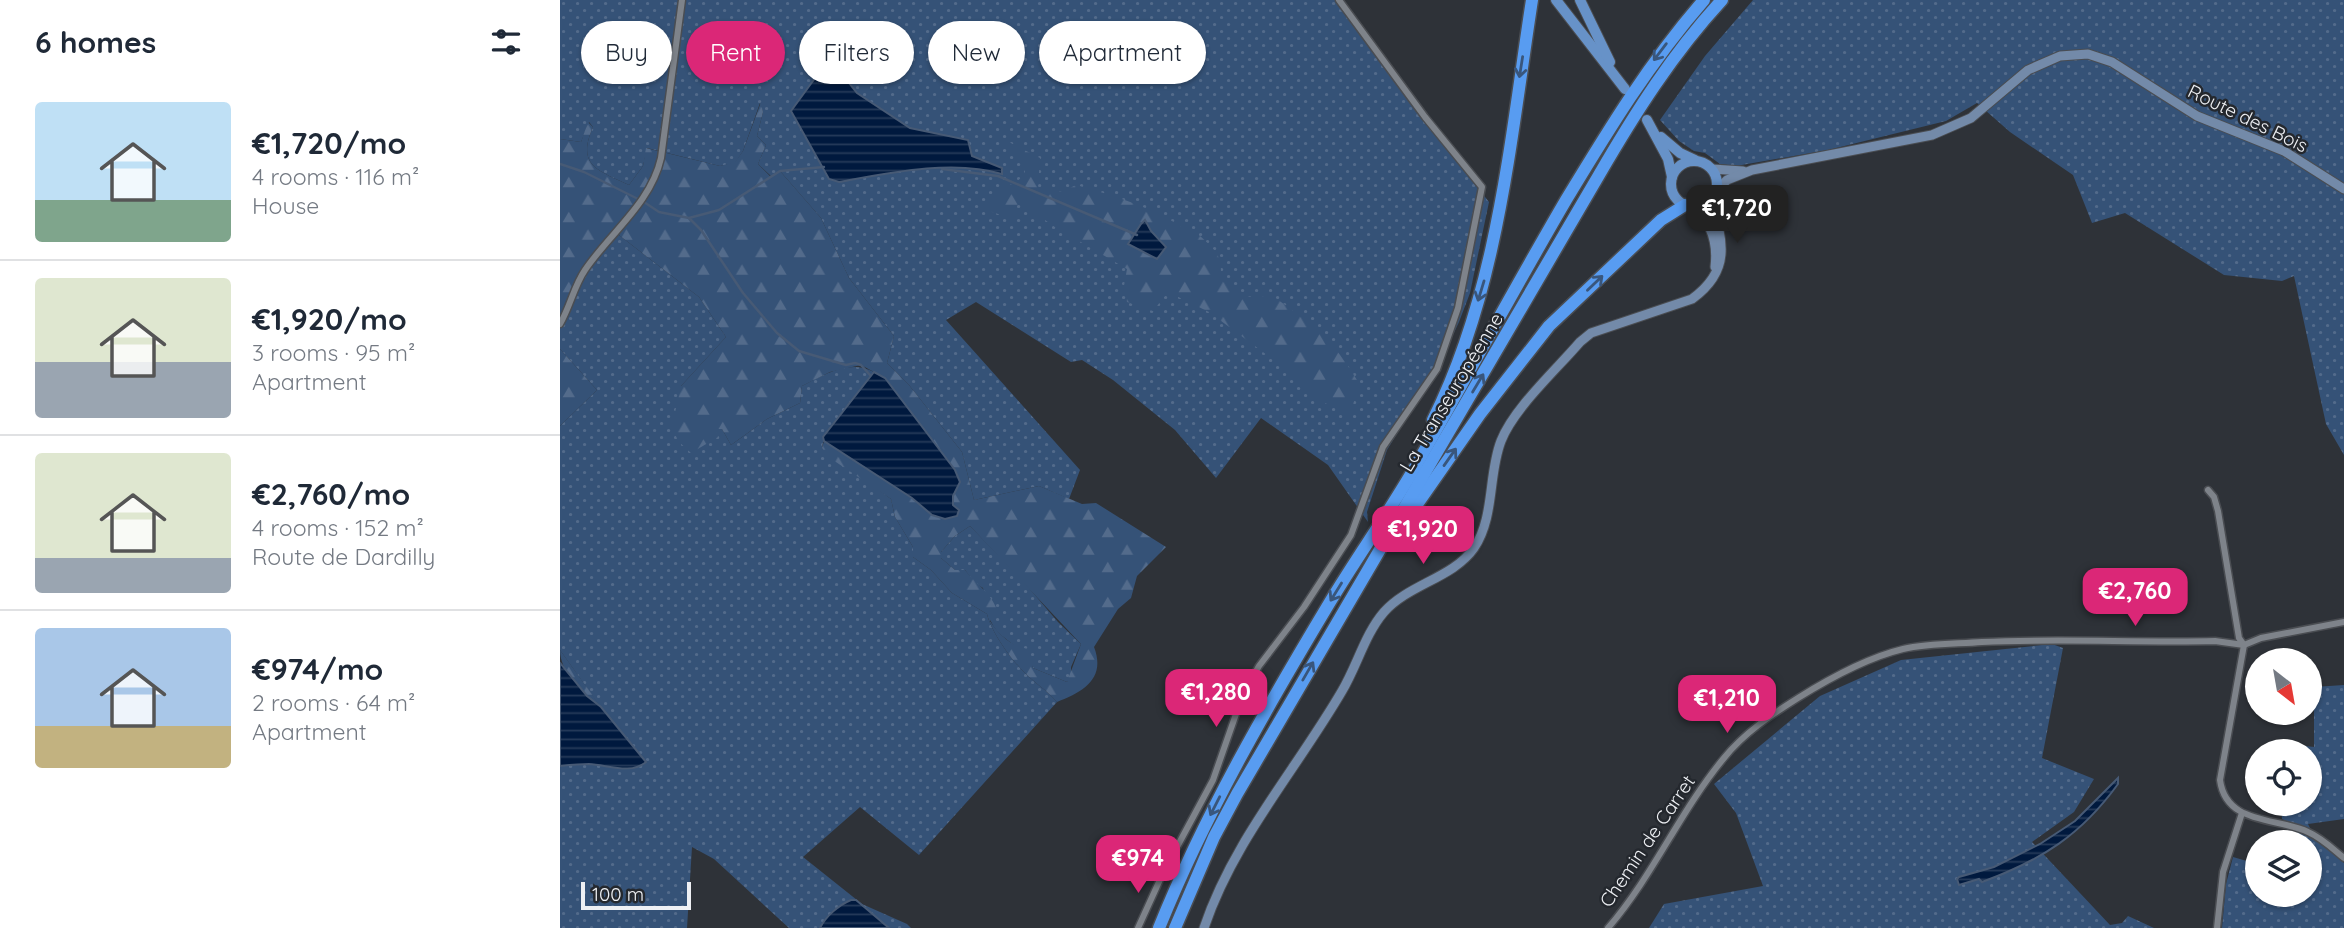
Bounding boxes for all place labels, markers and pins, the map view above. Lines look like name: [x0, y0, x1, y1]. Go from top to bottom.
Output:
pin: €1,720: [1680, 186, 1794, 245]
pin: €1,920: [1366, 506, 1480, 566]
pin: €2,760: [2078, 568, 2192, 628]
pin: €1,280: [1159, 670, 1273, 729]
pin: €1,210: [1670, 676, 1784, 735]
pin: €974: [1097, 836, 1179, 895]

